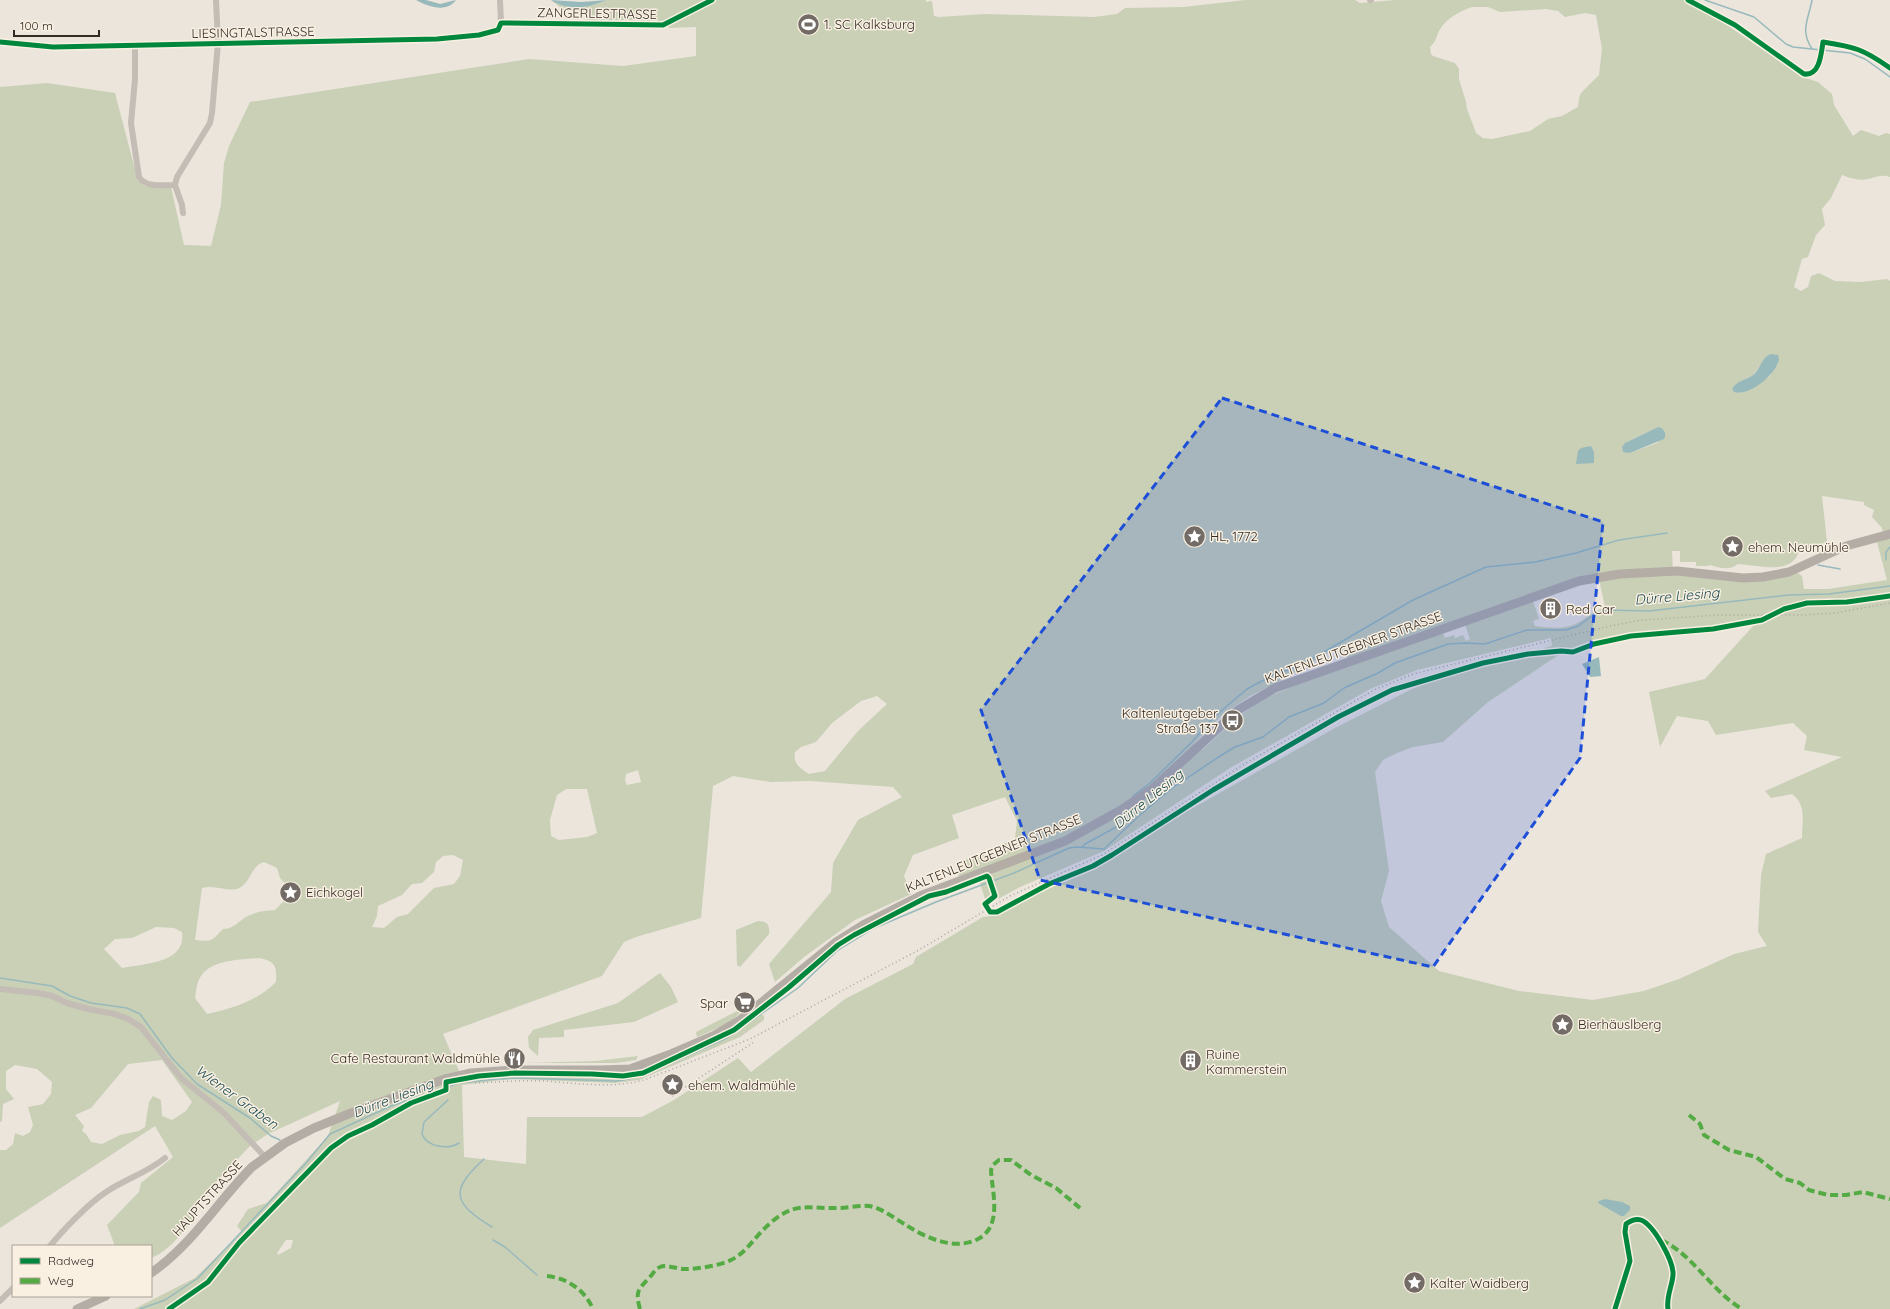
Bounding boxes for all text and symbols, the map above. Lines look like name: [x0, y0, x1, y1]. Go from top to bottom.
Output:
street label: ZANGERLESTRASSE: [537, 4, 657, 22]
sports icon: 1. SC Kalksburg: [795, 11, 821, 37]
scale bar: [14, 12, 99, 38]
place label: 1. SC Kalksburg: [824, 16, 915, 32]
text: 100 m: [20, 18, 53, 33]
street label: LIESINGTALSTRASSE: [191, 23, 315, 41]
place icon: HL, 1772: [1181, 523, 1207, 549]
place label: HL, 1772: [1210, 528, 1258, 544]
place icon: ehem. Neumühle: [1720, 534, 1746, 560]
place label: ehem. Neumühle: [1748, 539, 1849, 555]
water label: Dürre Liesing: [1634, 583, 1721, 609]
building icon: Red Car: [1538, 596, 1564, 622]
place label: Red Car: [1566, 601, 1615, 617]
street label: KALTENLEUTGEBNER STRASSE: [1262, 607, 1444, 687]
place label: Kaltenleutgeber Straße 137: [1122, 705, 1218, 736]
bus stop icon: Kaltenleutgeber Straße 137: [1220, 707, 1246, 733]
water label: Dürre Liesing: [1109, 764, 1188, 833]
street label: KALTENLEUTGEBNER STRASSE: [903, 810, 1083, 896]
place icon: Eichkogel: [277, 879, 303, 905]
place label: Eichkogel: [306, 884, 363, 900]
supermarket icon: Spar: [731, 990, 757, 1016]
place label: Spar: [700, 995, 728, 1011]
place icon: Bierhäuslberg: [1550, 1011, 1576, 1037]
place label: Bierhäuslberg: [1578, 1016, 1661, 1032]
restaurant icon: Cafe Restaurant Waldmühle: [502, 1045, 528, 1071]
place label: Ruine Kammerstein: [1206, 1046, 1287, 1077]
building icon: Ruine Kammerstein: [1178, 1048, 1204, 1074]
place label: Cafe Restaurant Waldmühle: [331, 1050, 500, 1066]
water label: Wiener Graben: [192, 1061, 282, 1133]
place icon: ehem. Waldmühle: [659, 1072, 685, 1098]
water label: Dürre Liesing: [350, 1074, 437, 1122]
place label: ehem. Waldmühle: [688, 1077, 796, 1093]
street label: HAUPTSTRASSE: [169, 1157, 245, 1239]
legend: [12, 1245, 152, 1297]
text: Radweg: [48, 1253, 94, 1268]
place icon: Kalter Waidberg: [1402, 1270, 1428, 1296]
text: Weg: [48, 1273, 74, 1288]
place label: Kalter Waidberg: [1430, 1275, 1529, 1291]

